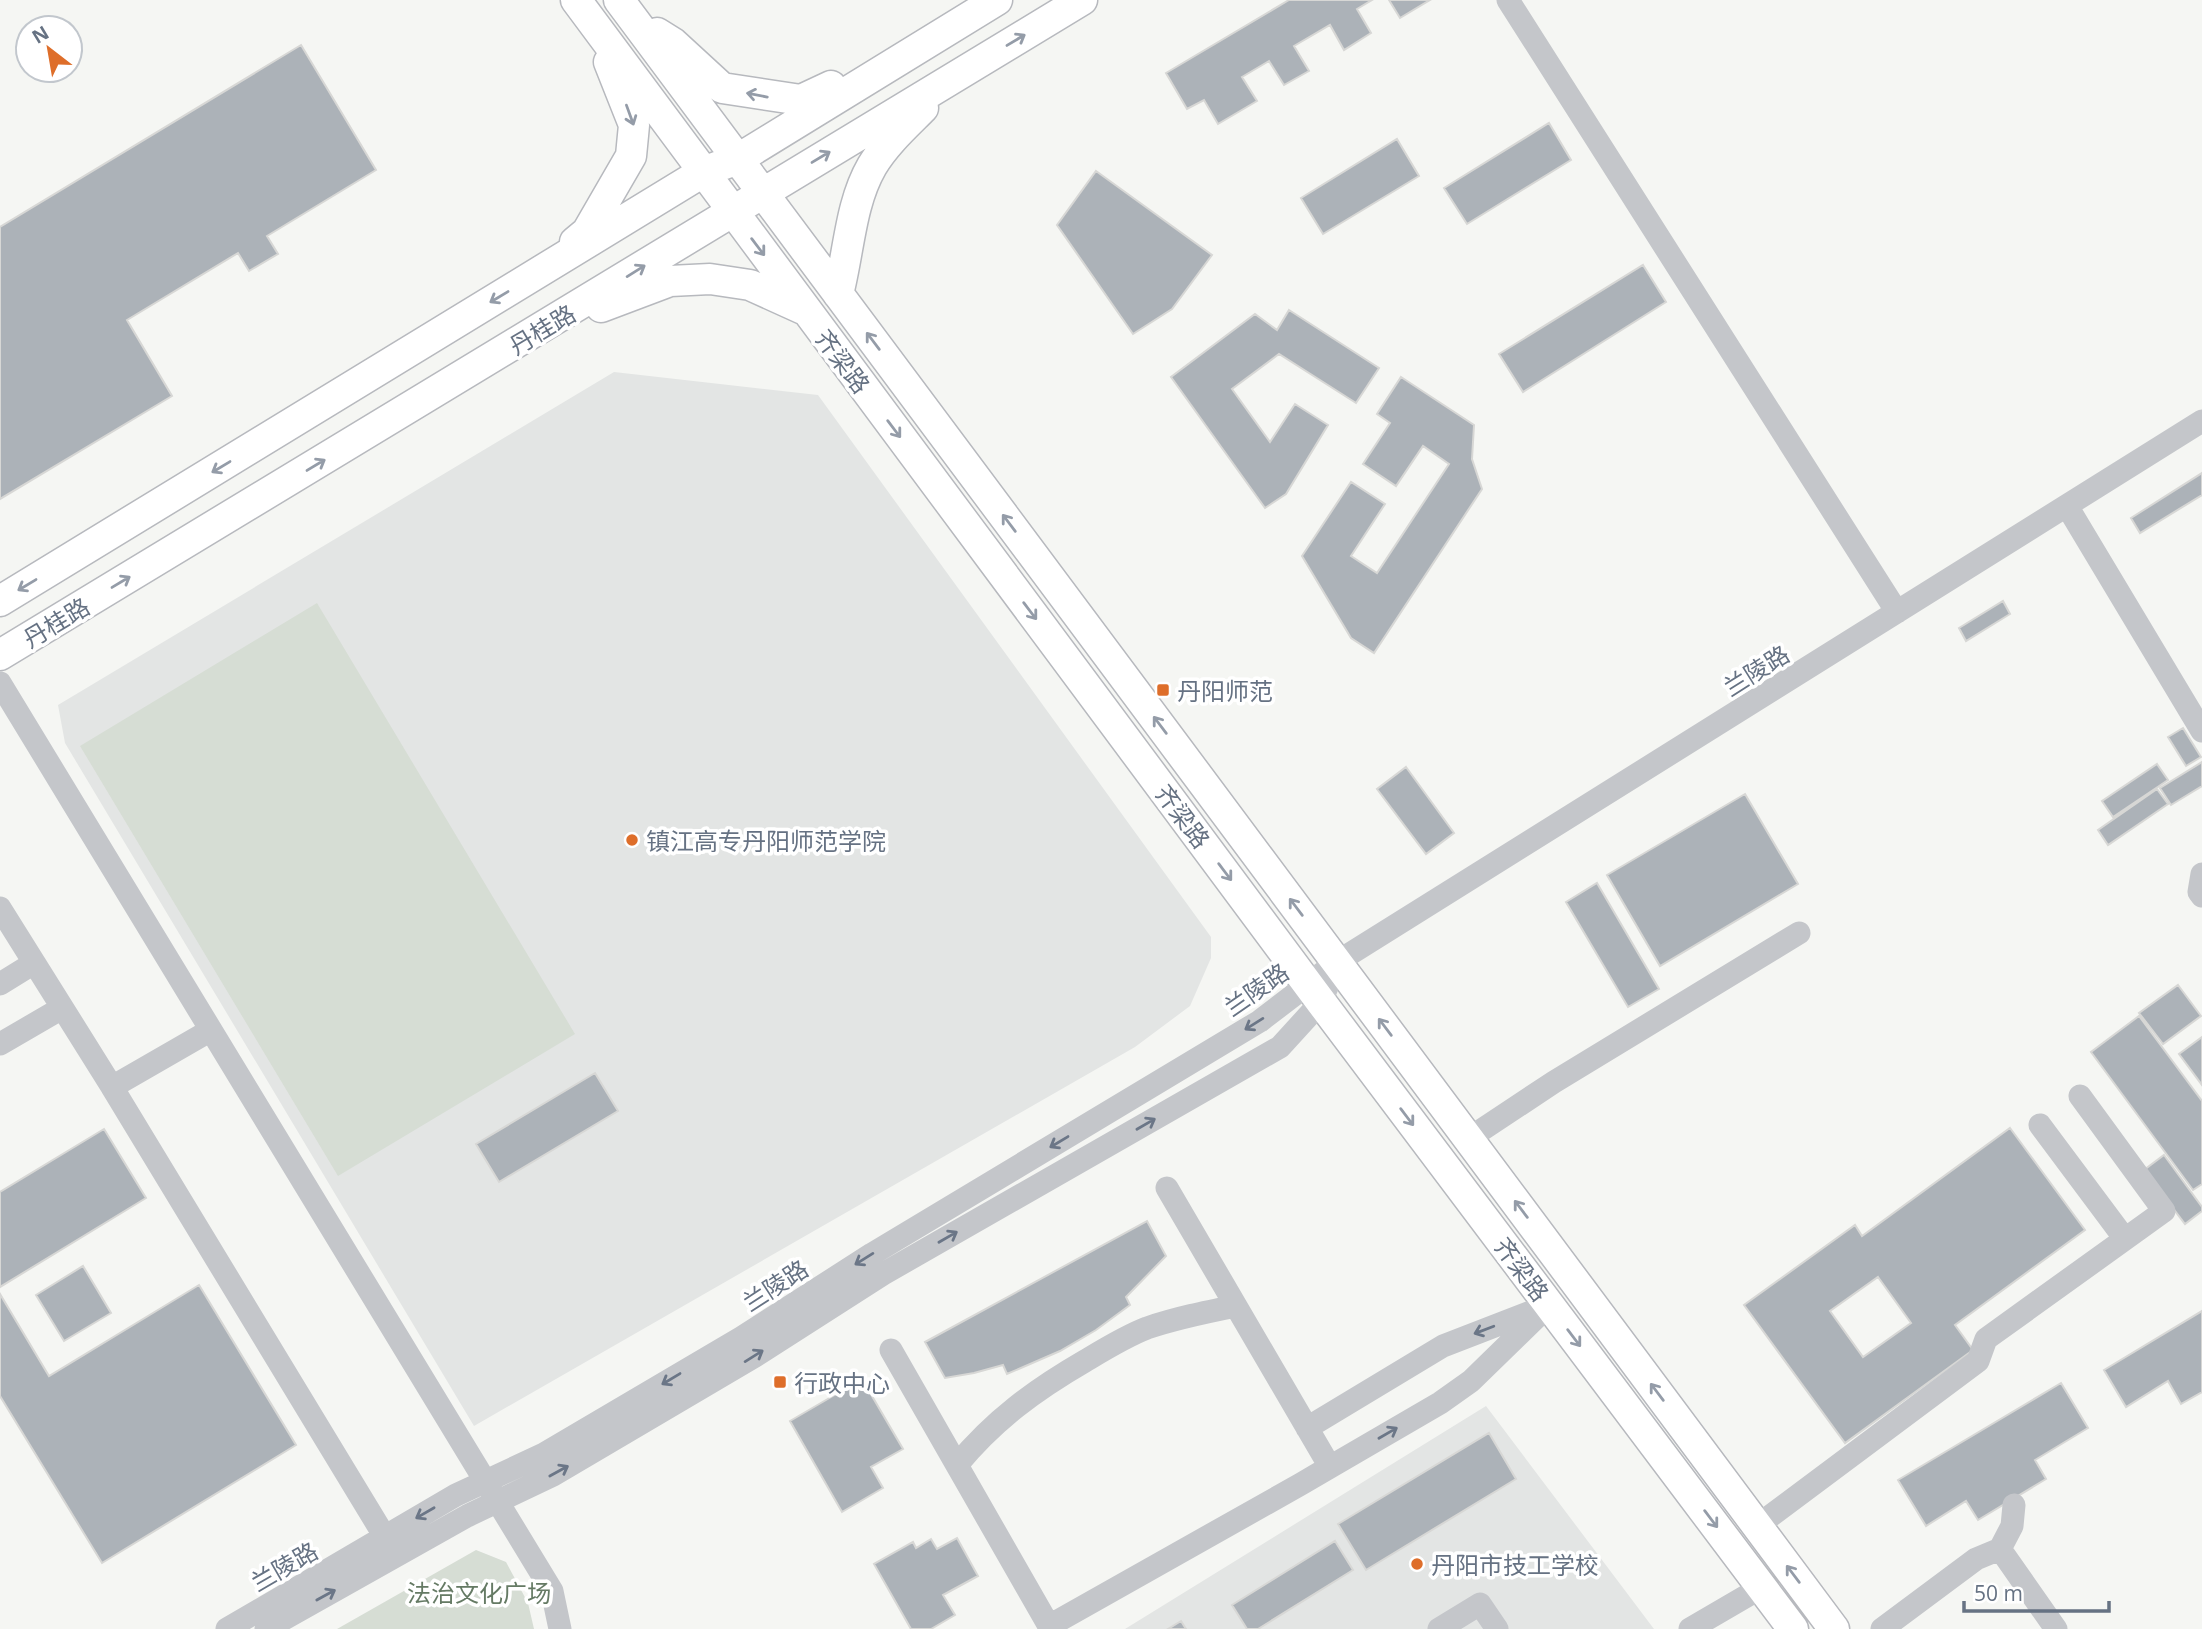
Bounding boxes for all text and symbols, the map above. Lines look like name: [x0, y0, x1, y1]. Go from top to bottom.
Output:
north arrow: [14, 14, 84, 84]
text: N: [27, 19, 54, 50]
one-way arrow: [1005, 32, 1025, 46]
one-way arrow: [746, 88, 768, 101]
one-way arrow: [625, 104, 637, 126]
one-way arrow: [810, 150, 830, 164]
one-way arrow: [751, 237, 765, 256]
one-way arrow: [626, 263, 646, 277]
one-way arrow: [489, 290, 509, 304]
street label: 丹桂路: [503, 296, 581, 362]
street label: 齐梁路: [808, 322, 878, 400]
one-way arrow: [866, 332, 881, 350]
one-way arrow: [887, 419, 901, 438]
one-way arrow: [306, 457, 326, 471]
one-way arrow: [212, 460, 232, 474]
one-way arrow: [1002, 514, 1017, 533]
one-way arrow: [111, 575, 131, 589]
one-way arrow: [17, 578, 37, 592]
street label: 丹桂路: [17, 589, 95, 655]
one-way arrow: [1023, 602, 1038, 620]
street label: 兰陵路: [1717, 637, 1795, 703]
place label: 丹阳师范: [1177, 674, 1273, 707]
marker: 丹阳师范: [1155, 682, 1171, 698]
one-way arrow: [1153, 716, 1167, 735]
street label: 齐梁路: [1148, 777, 1218, 855]
place label: 镇江高专丹阳师范学院: [646, 824, 886, 857]
marker: 镇江高专丹阳师范学院: [624, 832, 640, 848]
one-way arrow: [1218, 862, 1232, 881]
one-way arrow: [1289, 898, 1304, 917]
street label: 兰陵路: [1217, 955, 1295, 1023]
one-way arrow: [1244, 1018, 1264, 1032]
one-way arrow: [1378, 1018, 1392, 1037]
one-way arrow: [1400, 1107, 1415, 1126]
one-way arrow: [1135, 1117, 1156, 1130]
one-way arrow: [1049, 1135, 1069, 1149]
one-way arrow: [1514, 1200, 1529, 1219]
one-way arrow: [938, 1230, 958, 1244]
street label: 齐梁路: [1487, 1230, 1557, 1308]
street label: 兰陵路: [736, 1252, 814, 1318]
one-way arrow: [855, 1252, 874, 1267]
one-way arrow: [1473, 1325, 1495, 1337]
one-way arrow: [1567, 1328, 1581, 1347]
one-way arrow: [744, 1348, 764, 1362]
place label: 行政中心: [794, 1366, 890, 1399]
one-way arrow: [661, 1373, 681, 1387]
marker: 行政中心: [772, 1374, 788, 1390]
one-way arrow: [1650, 1383, 1664, 1402]
one-way arrow: [1378, 1425, 1398, 1439]
one-way arrow: [548, 1464, 568, 1478]
one-way arrow: [415, 1507, 436, 1520]
one-way arrow: [1703, 1510, 1718, 1529]
street label: 兰陵路: [245, 1534, 323, 1598]
place label: 丹阳市技工学校: [1431, 1548, 1599, 1581]
marker: 丹阳市技工学校: [1409, 1556, 1425, 1572]
one-way arrow: [1786, 1565, 1800, 1584]
scale bar: [1964, 1570, 2109, 1614]
park label: 法治文化广场: [407, 1576, 551, 1609]
text: 50 m: [1974, 1579, 2023, 1607]
one-way arrow: [315, 1588, 335, 1602]

